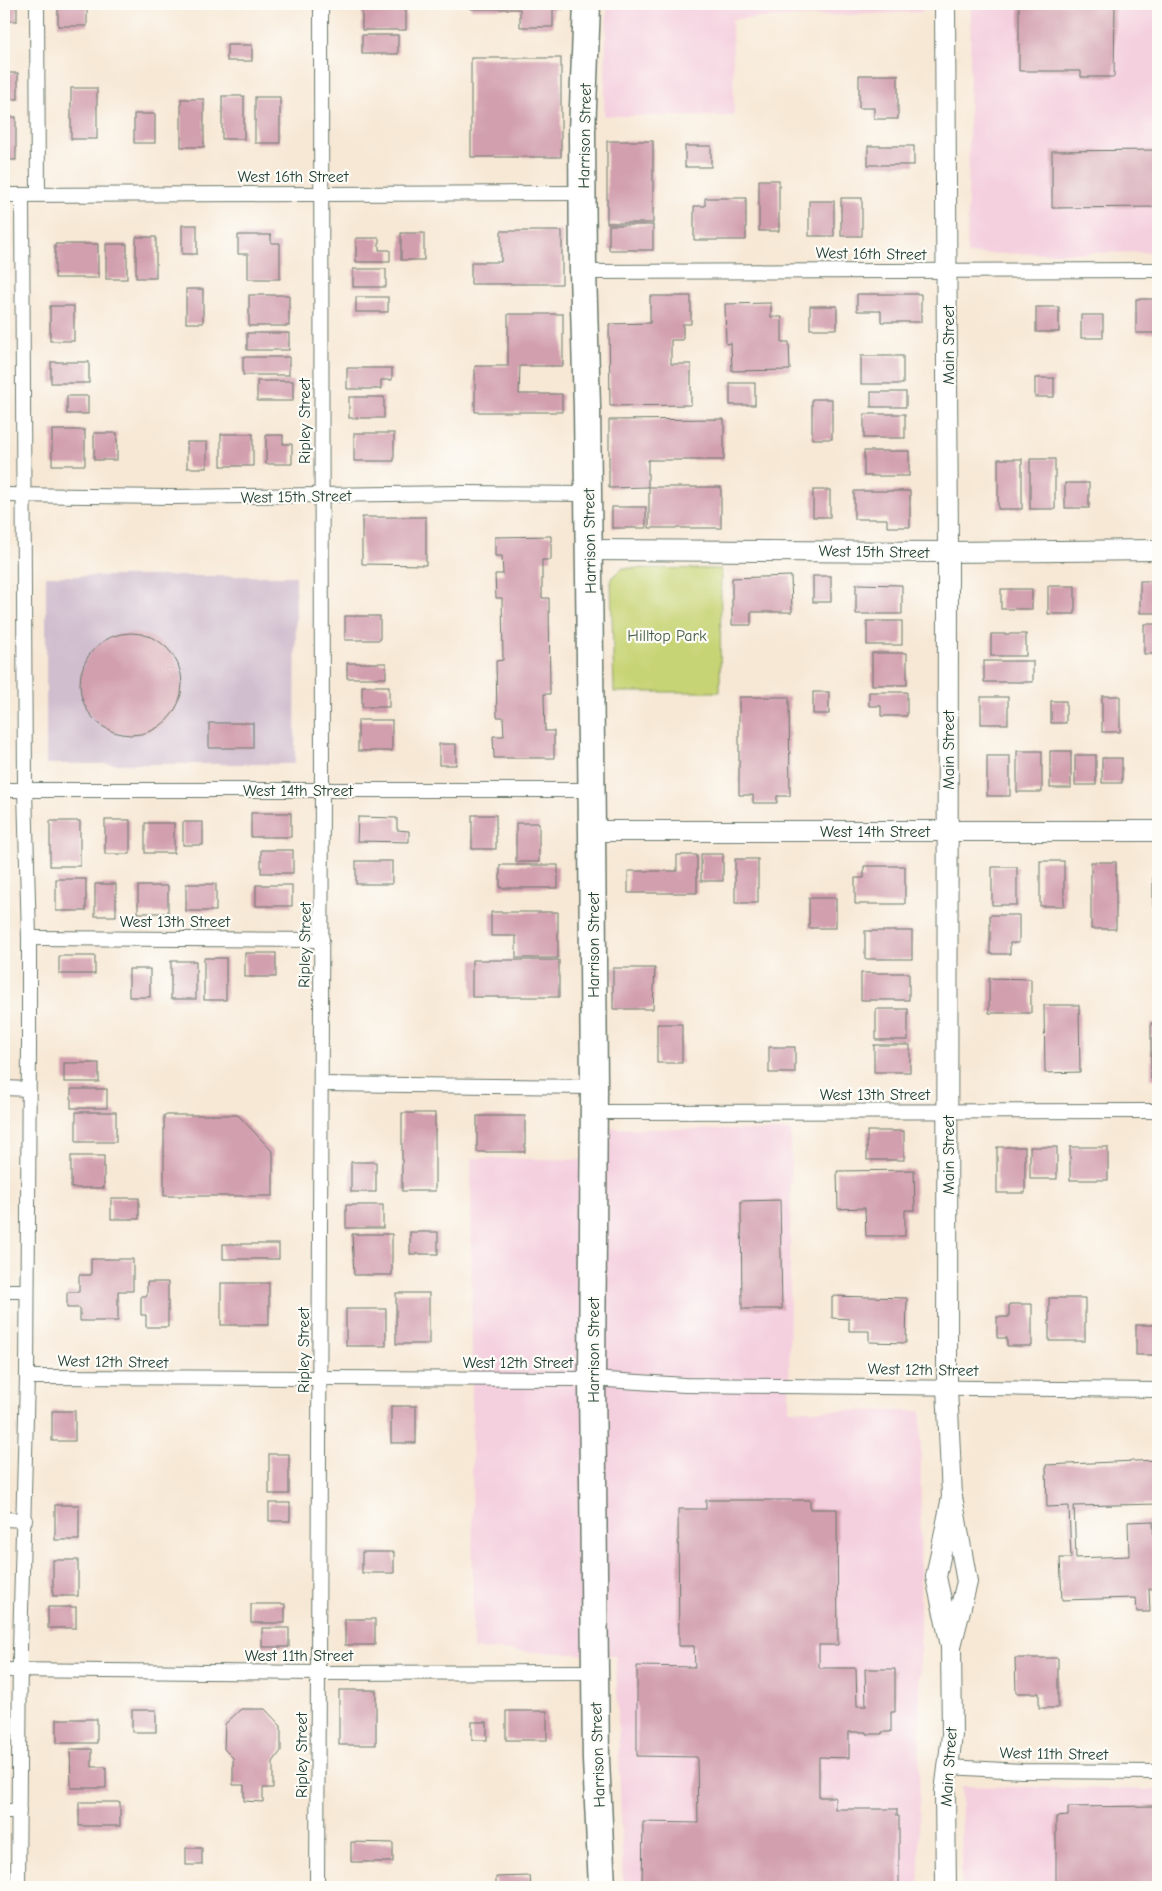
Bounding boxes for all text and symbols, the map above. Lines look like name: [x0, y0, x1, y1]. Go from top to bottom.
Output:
street label: Harrison Street: [575, 83, 595, 189]
street label: West 16th Street: [238, 168, 349, 186]
street label: West 16th Street: [815, 244, 927, 264]
street label: Main Street: [940, 305, 958, 385]
street label: Ripley Street: [296, 378, 314, 464]
street label: West 15th Street: [240, 487, 352, 507]
street label: Harrison Street: [580, 488, 600, 594]
street label: West 15th Street: [818, 542, 930, 562]
park label: Hilltop Park: [627, 627, 707, 645]
street label: Main Street: [940, 710, 958, 790]
street label: West 14th Street: [243, 782, 353, 800]
street label: West 14th Street: [820, 823, 930, 841]
street label: Harrison Street: [585, 892, 603, 998]
street label: Ripley Street: [295, 902, 315, 988]
street label: West 13th Street: [120, 913, 231, 931]
street label: West 13th Street: [820, 1086, 931, 1104]
street label: Main Street: [940, 1115, 958, 1195]
street label: Harrison Street: [585, 1297, 603, 1403]
street label: Ripley Street: [295, 1307, 313, 1393]
street label: West 12th Street: [58, 1352, 169, 1372]
street label: West 12th Street: [463, 1354, 574, 1372]
street label: West 12th Street: [868, 1360, 979, 1380]
street label: West 11th Street: [245, 1647, 354, 1665]
street label: Harrison Street: [587, 1702, 609, 1808]
street label: Ripley Street: [293, 1712, 311, 1798]
street label: Main Street: [937, 1726, 961, 1807]
street label: West 11th Street: [1000, 1744, 1109, 1764]

